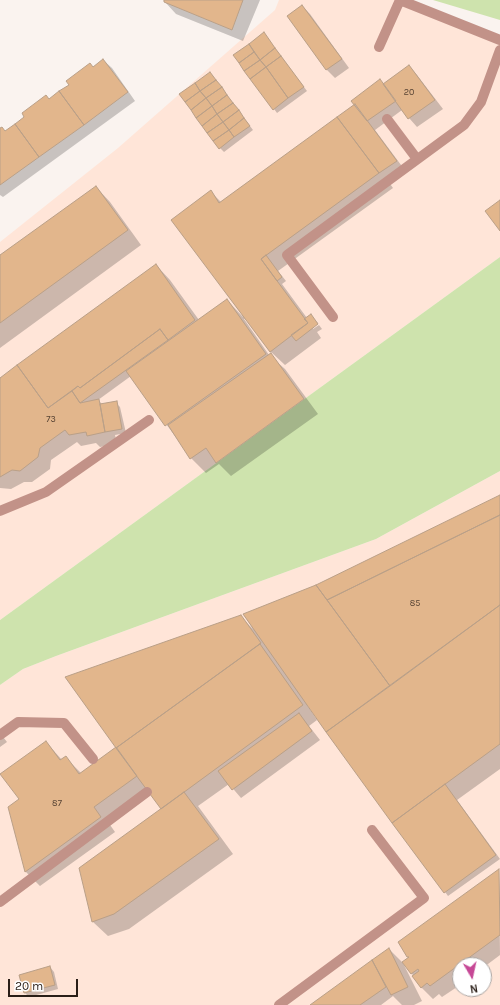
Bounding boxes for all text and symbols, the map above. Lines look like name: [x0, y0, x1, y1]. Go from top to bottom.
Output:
house number: 20: [404, 87, 414, 97]
house number: 73: [46, 414, 56, 424]
house number: 85: [410, 598, 420, 608]
house number: 87: [52, 798, 62, 808]
north arrow: [452, 957, 492, 997]
scale bar: [10, 971, 80, 997]
text: 20 m: [15, 979, 43, 993]
text: N: [469, 981, 479, 995]

